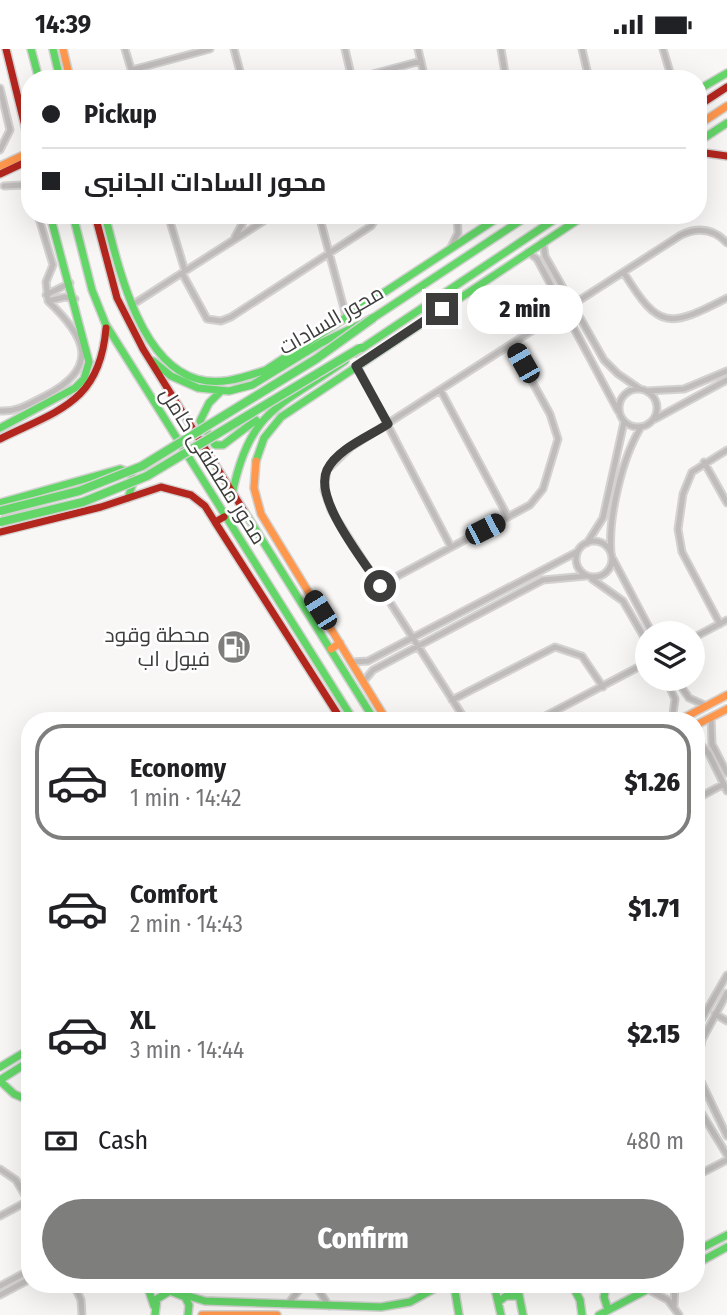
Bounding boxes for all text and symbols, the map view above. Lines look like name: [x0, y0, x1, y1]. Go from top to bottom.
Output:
text: 14:39: [35, 9, 91, 40]
text: Pickup: [84, 99, 157, 130]
text: محور السادات الجانبى: [84, 167, 326, 198]
street label: محور السادات: [274, 280, 388, 360]
callout: 2 min: [466, 285, 582, 333]
route end: [426, 293, 458, 325]
text: 2 min: [500, 295, 550, 323]
car: [504, 340, 543, 386]
street label: محور مصطفى كامل: [154, 383, 272, 549]
car: [462, 510, 509, 548]
route start: [364, 570, 396, 602]
car: [300, 587, 341, 633]
map controls: [635, 621, 705, 691]
button: layers: [635, 621, 705, 691]
place label: محطة وقود فيول اب: [105, 622, 210, 672]
fuel station icon: محطة وقود فيول اب: [215, 628, 253, 666]
icon: car: [46, 751, 109, 814]
text: Economy: [130, 753, 226, 784]
text: $1.26: [625, 767, 680, 798]
text: 1 min · 14:42: [130, 784, 242, 812]
icon: car: [46, 877, 109, 940]
text: Comfort: [130, 879, 218, 910]
text: $1.71: [628, 893, 680, 924]
text: 2 min · 14:43: [130, 910, 243, 938]
icon: car: [46, 1003, 109, 1066]
text: XL: [130, 1005, 156, 1036]
text: $2.15: [627, 1019, 680, 1050]
text: 3 min · 14:44: [130, 1036, 244, 1064]
icon: cash: [42, 1122, 80, 1160]
text: Cash: [98, 1125, 148, 1156]
text: 480 m: [626, 1127, 684, 1155]
button: Confirm: [42, 1199, 684, 1279]

